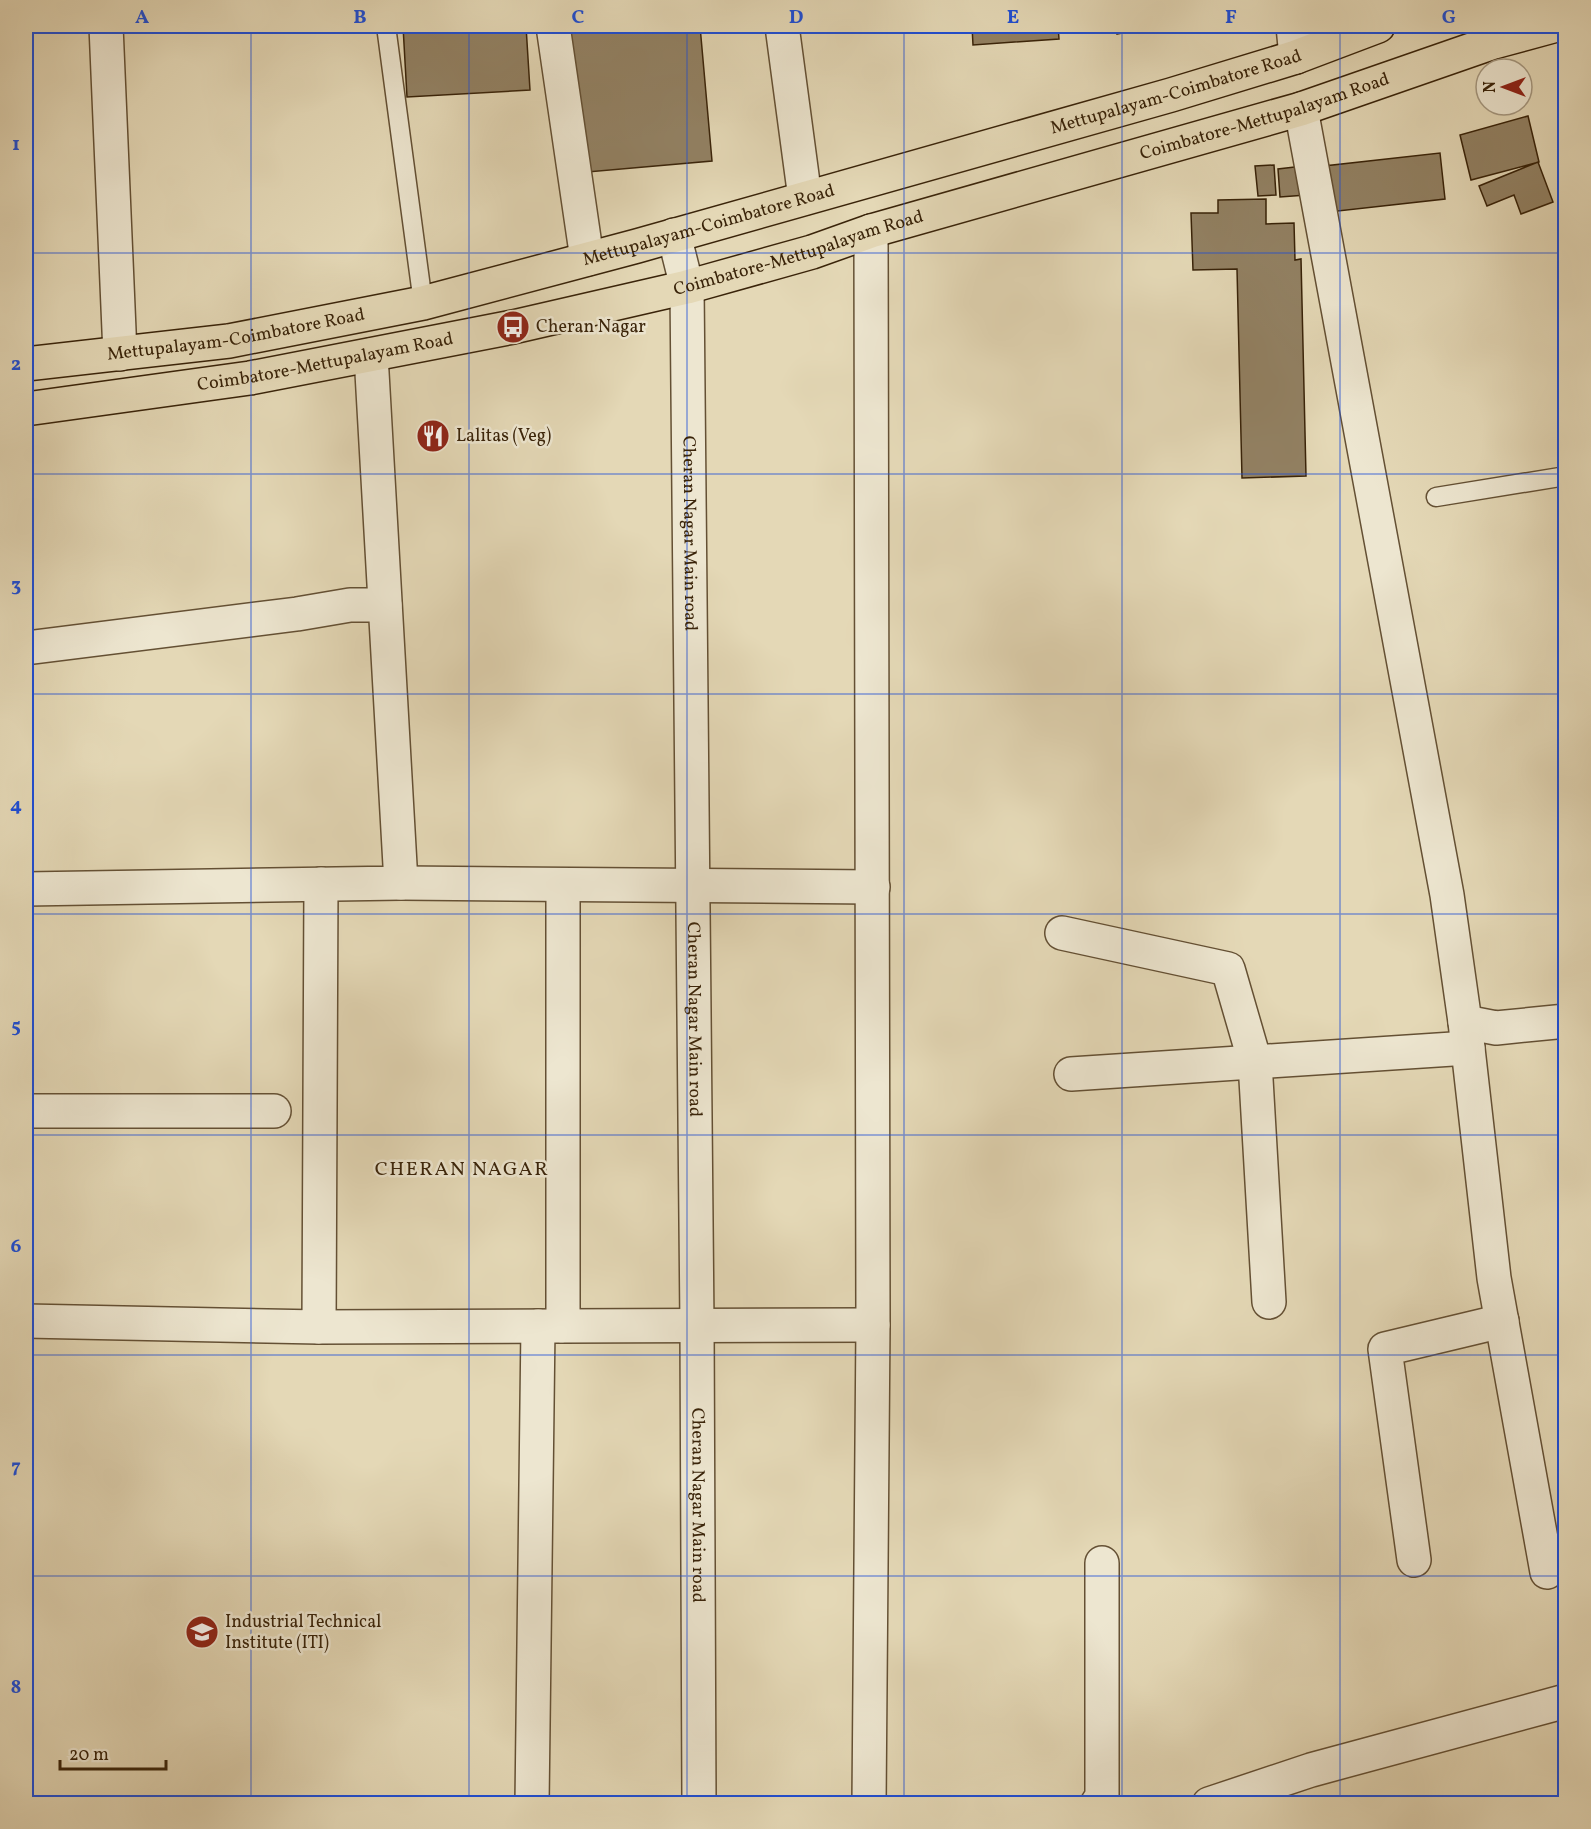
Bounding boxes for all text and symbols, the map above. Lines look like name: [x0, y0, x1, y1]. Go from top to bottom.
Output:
text: A: [135, 4, 149, 32]
text: B: [353, 4, 367, 32]
text: C: [572, 4, 585, 32]
text: D: [789, 4, 803, 32]
text: E: [1007, 4, 1019, 32]
text: F: [1225, 4, 1237, 32]
text: G: [1442, 4, 1456, 32]
street label: Mettupalayam-Coimbatore Road: [1048, 43, 1305, 141]
north arrow: [1474, 57, 1534, 117]
street label: Coimbatore-Mettupalayam Road: [1137, 67, 1393, 167]
text: N: [1480, 81, 1502, 93]
text: 1: [12, 131, 20, 159]
street label: Mettupalayam-Coimbatore Road: [580, 178, 838, 272]
street label: Coimbatore-Mettupalayam Road: [671, 204, 926, 302]
street label: Mettupalayam-Coimbatore Road: [106, 302, 367, 367]
bus stop icon: Cheran Nagar: [495, 309, 531, 345]
place label: Cheran Nagar: [536, 315, 646, 340]
street label: Coimbatore-Mettupalayam Road: [196, 326, 455, 398]
text: 2: [11, 351, 21, 379]
restaurant icon: Lalitas (Veg): [415, 418, 451, 454]
place label: Lalitas (Veg): [456, 424, 551, 449]
street label: Cheran Nagar Main road: [676, 436, 703, 631]
text: 3: [11, 572, 21, 600]
text: 4: [10, 792, 22, 820]
street label: Cheran Nagar Main road: [681, 922, 707, 1117]
text: 5: [11, 1013, 21, 1041]
district label: CHERAN NAGAR: [375, 1156, 549, 1184]
text: 6: [11, 1233, 22, 1261]
street label: Cheran Nagar Main road: [685, 1408, 711, 1603]
text: 7: [11, 1453, 21, 1481]
place label: Industrial Technical Institute (ITI): [225, 1610, 382, 1656]
school or university icon: Industrial Technical Institute (ITI): [184, 1614, 220, 1650]
text: 8: [11, 1674, 21, 1702]
scale bar: [60, 1733, 166, 1771]
text: 20 m: [69, 1743, 109, 1768]

